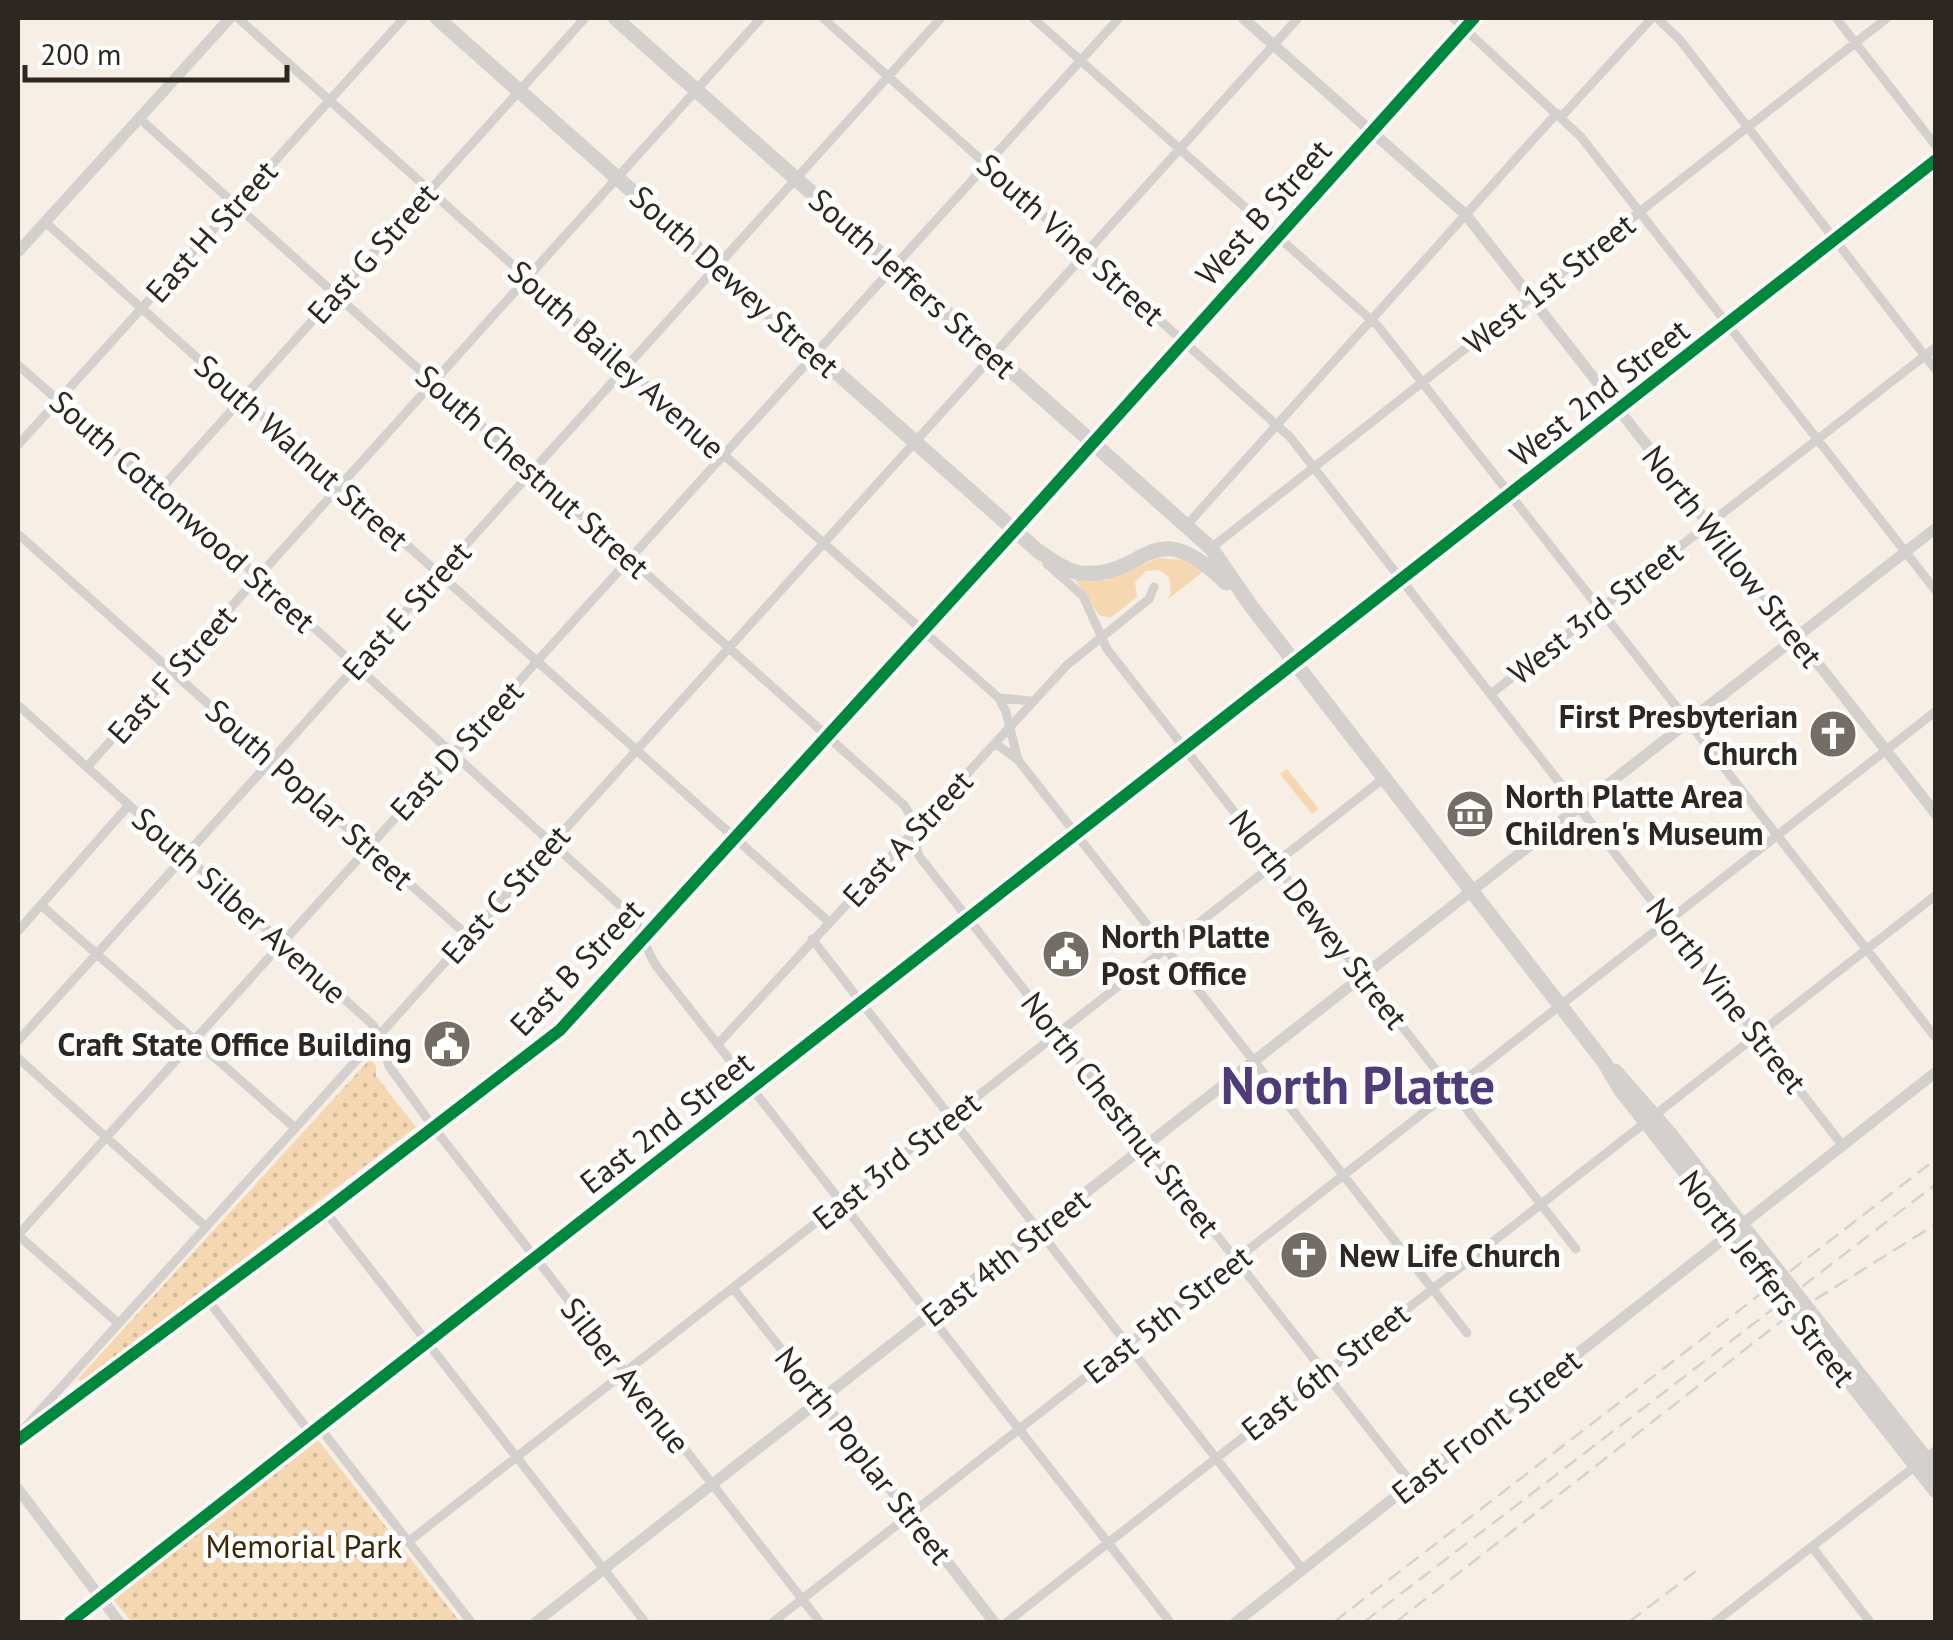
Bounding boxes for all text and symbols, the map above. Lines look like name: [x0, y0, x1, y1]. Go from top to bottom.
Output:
scale bar: [25, 20, 288, 82]
text: 200 m: [40, 34, 121, 73]
street label: West B Street: [1186, 130, 1340, 294]
street label: South Vine Street: [968, 144, 1174, 334]
street label: East H Street: [136, 151, 286, 311]
street label: East G Street: [298, 174, 447, 332]
street label: South Dewey Street: [621, 176, 849, 386]
street label: South Jeffers Street: [801, 179, 1026, 387]
street label: West 1st Street: [1455, 203, 1643, 363]
street label: South Bailey Avenue: [500, 251, 734, 467]
street label: West 2nd Street: [1501, 309, 1697, 475]
street label: South Walnut Street: [186, 345, 418, 559]
street label: South Chestnut Street: [407, 355, 659, 587]
street label: South Cottonwood Street: [41, 380, 325, 642]
street label: North Willow Street: [1633, 437, 1833, 676]
street label: East E Street: [332, 531, 480, 688]
street label: West 3rd Street: [1499, 531, 1691, 693]
street label: East F Street: [98, 596, 244, 752]
street label: East D Street: [380, 671, 532, 829]
street label: South Poplar Street: [197, 689, 423, 899]
place label: First Presbyterian Church: [1559, 695, 1798, 774]
church icon: First Presbyterian Church: [1807, 708, 1859, 760]
street label: East A Street: [833, 760, 981, 915]
place label: North Platte Area Children's Museum: [1505, 775, 1763, 854]
museum icon: North Platte Area Children's Museum: [1444, 788, 1496, 840]
street label: South Silber Avenue: [124, 797, 356, 1013]
street label: North Dewey Street: [1220, 801, 1418, 1037]
street label: East C Street: [431, 815, 579, 972]
street label: East B Street: [500, 889, 652, 1044]
street label: North Vine Street: [1637, 889, 1817, 1102]
place label: North Platte Post Office: [1101, 915, 1270, 994]
public building icon: North Platte Post Office: [1040, 928, 1092, 980]
street label: North Chestnut Street: [1012, 983, 1230, 1245]
public building icon: Craft State Office Building: [421, 1018, 473, 1070]
place label: Craft State Office Building: [57, 1023, 412, 1065]
street label: East 2nd Street: [571, 1041, 761, 1203]
district label: North Platte: [1221, 1051, 1495, 1118]
street label: East 3rd Street: [804, 1081, 989, 1239]
street label: North Jeffers Street: [1670, 1161, 1866, 1395]
street label: East 4th Street: [913, 1178, 1098, 1336]
church icon: New Life Church: [1278, 1229, 1330, 1281]
place label: New Life Church: [1339, 1234, 1561, 1276]
street label: East 5th Street: [1075, 1235, 1260, 1393]
street label: Silber Avenue: [552, 1288, 700, 1462]
street label: East 6th Street: [1233, 1292, 1418, 1450]
street label: North Poplar Street: [766, 1338, 962, 1572]
street label: East Front Street: [1383, 1339, 1589, 1513]
park label: Memorial Park: [206, 1525, 403, 1567]

